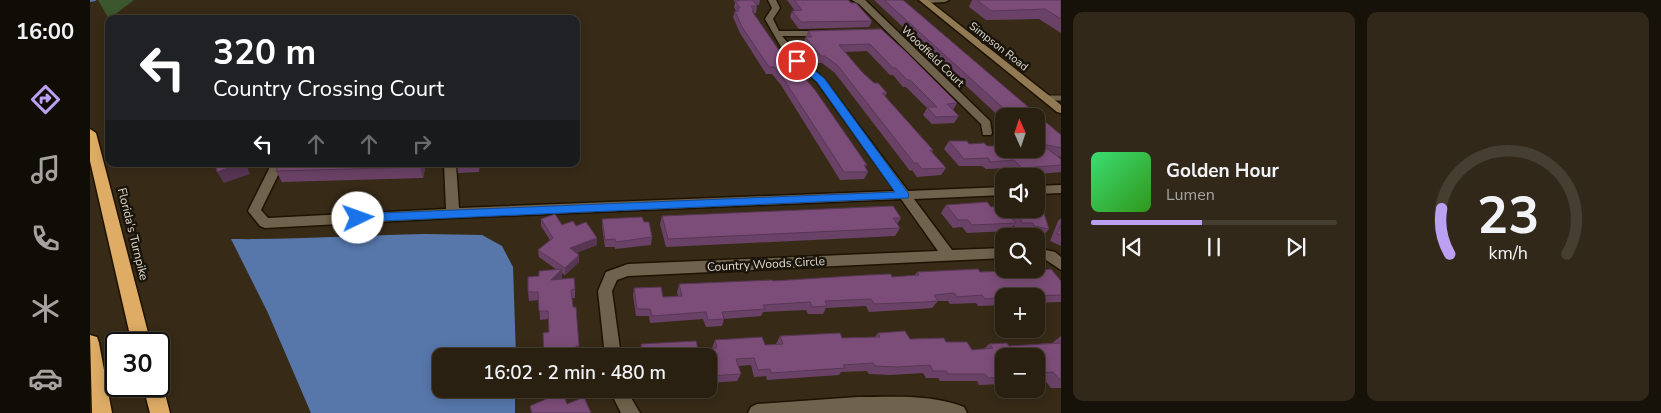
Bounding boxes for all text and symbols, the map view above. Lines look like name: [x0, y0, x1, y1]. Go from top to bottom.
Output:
text: 16:00: [16, 17, 74, 47]
street label: Simpson Road: [966, 19, 1031, 74]
street label: Woodfield Court: [898, 23, 967, 90]
text: 320 m: [213, 29, 316, 76]
icon: left: [130, 35, 195, 100]
pin: [776, 40, 818, 82]
icon: arrive: [783, 47, 811, 75]
text: Country Crossing Court: [213, 74, 444, 104]
icon: directions: [28, 82, 63, 117]
north arrow: [995, 108, 1045, 158]
map controls: [995, 108, 1045, 398]
icon: left: [249, 130, 277, 158]
icon: ahead: [302, 130, 330, 158]
icon: ahead: [355, 130, 383, 158]
icon: right: [408, 130, 436, 158]
icon: music: [28, 152, 63, 187]
text: Golden Hour: [1166, 158, 1279, 184]
button: sound: [995, 168, 1045, 218]
text: 23: [1477, 180, 1539, 251]
text: Lumen: [1166, 184, 1215, 206]
street label: Florida's Turnpike: [114, 186, 152, 282]
position arrow: [331, 191, 383, 243]
icon: phone: [28, 221, 63, 256]
button: search: [995, 228, 1045, 278]
icon: previous: [1118, 233, 1146, 261]
icon: pause: [1200, 233, 1228, 261]
icon: next: [1282, 233, 1310, 261]
text: km/h: [1488, 241, 1528, 265]
street label: Country Woods Circle: [707, 253, 825, 275]
button: +: [995, 288, 1045, 338]
icon: climate: [28, 291, 63, 326]
speed limit sign: 30: [105, 332, 170, 397]
button: −: [995, 348, 1045, 398]
text: 16:02 · 2 min · 480 m: [483, 360, 666, 386]
icon: car: [28, 361, 63, 396]

